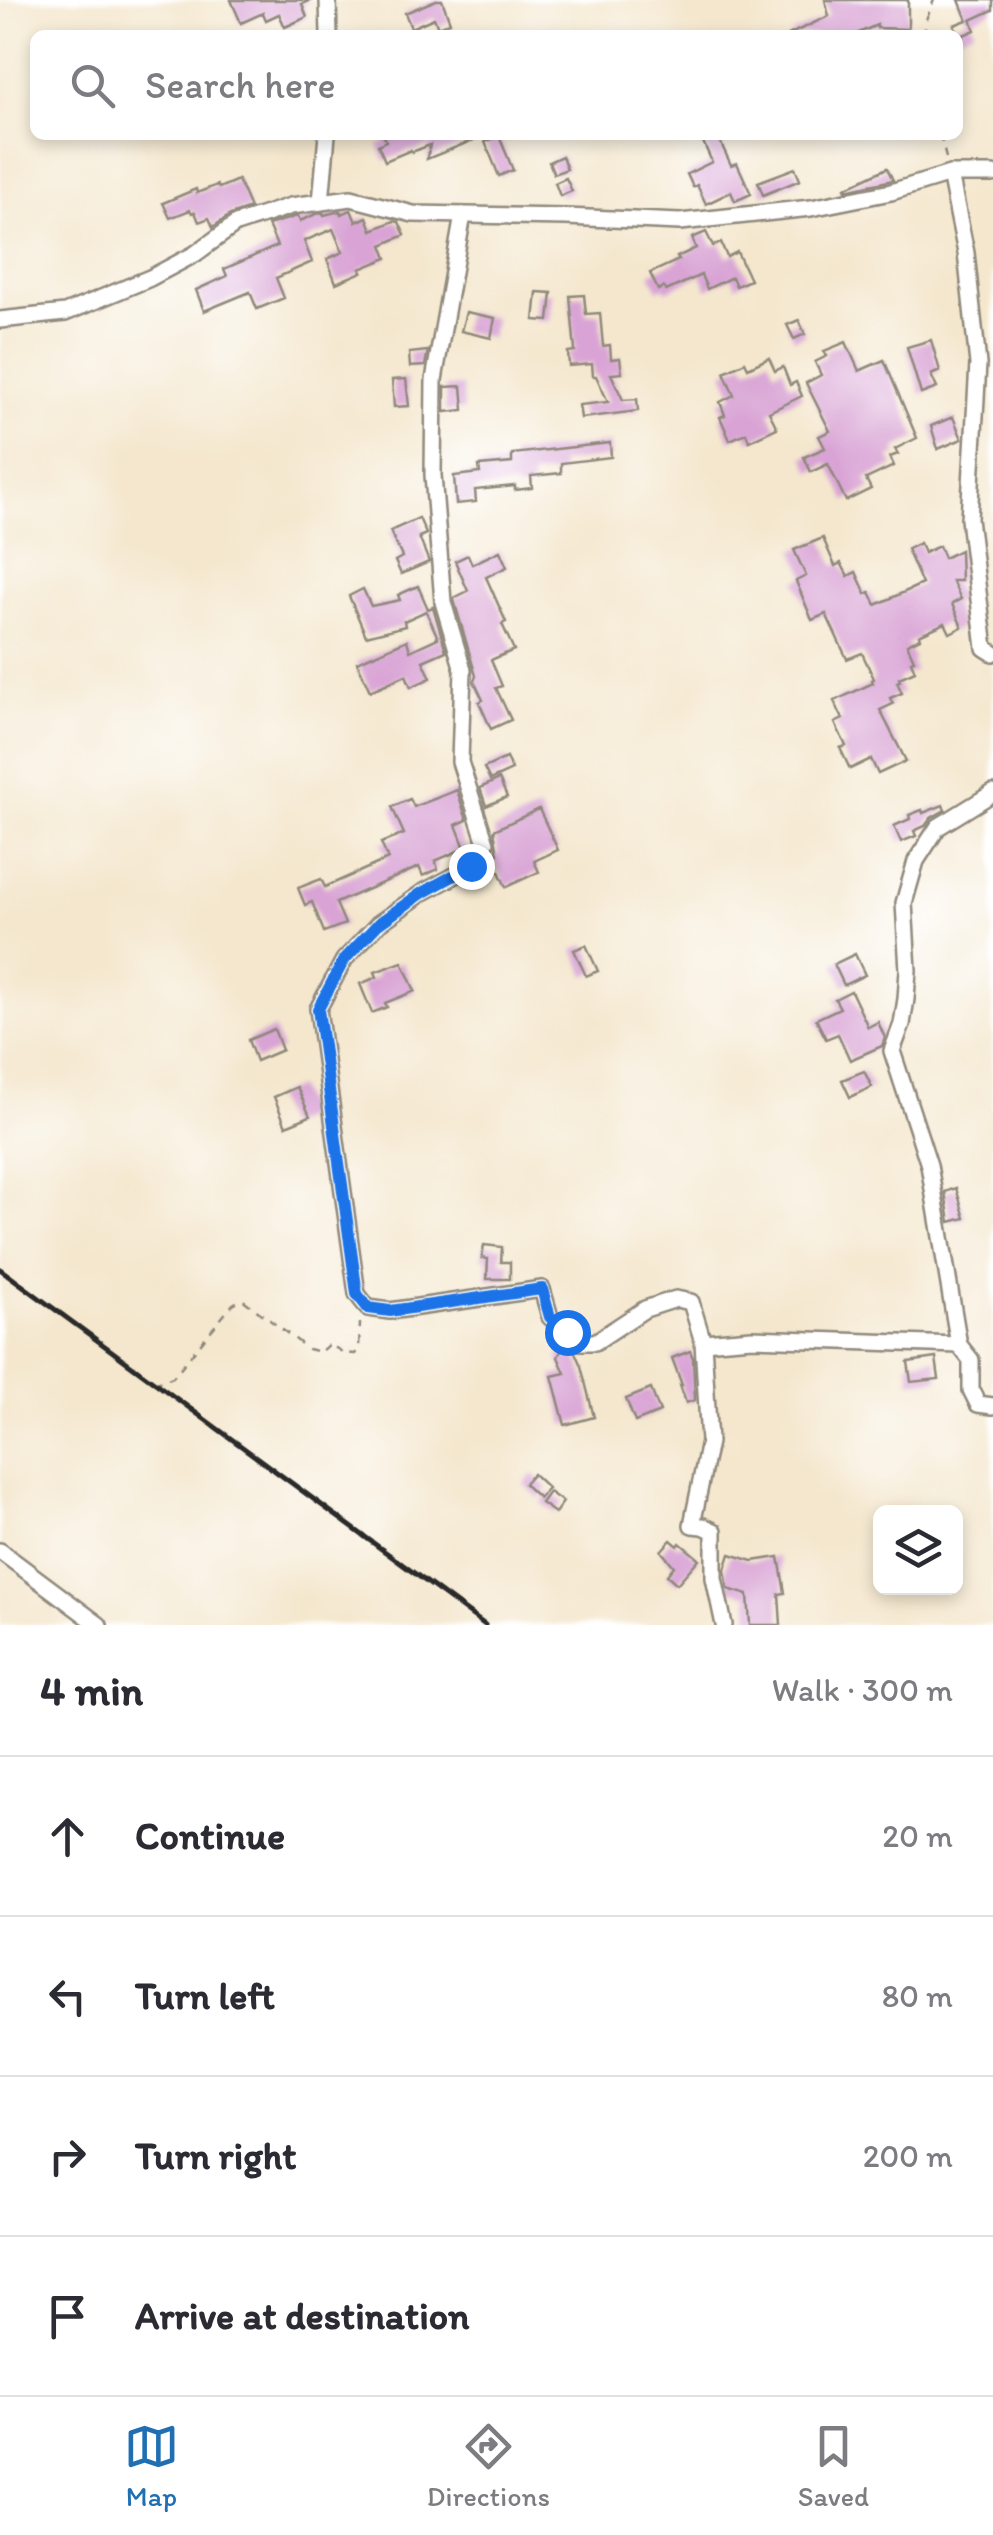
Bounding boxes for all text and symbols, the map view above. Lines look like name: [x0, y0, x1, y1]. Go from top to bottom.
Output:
search box: [30, 30, 963, 140]
icon: search: [65, 58, 120, 113]
text: Search here: [145, 62, 336, 108]
route end: [449, 844, 495, 890]
route start: [545, 1310, 591, 1356]
map controls: [873, 1505, 963, 1595]
button: layers: [873, 1505, 963, 1595]
text: 4 min: [40, 1665, 143, 1716]
text: Walk · 300 m: [772, 1671, 953, 1709]
icon: ahead: [40, 1809, 95, 1864]
text: Continue: [135, 1813, 285, 1859]
text: 20 m: [882, 1817, 953, 1855]
icon: left: [40, 1969, 95, 2024]
text: Turn left: [135, 1973, 275, 2019]
text: 80 m: [882, 1977, 953, 2015]
icon: right: [40, 2129, 95, 2184]
text: Turn right: [135, 2133, 297, 2179]
text: 200 m: [863, 2137, 953, 2175]
icon: arrive: [40, 2289, 95, 2344]
text: Arrive at destination: [135, 2293, 470, 2339]
tab: Map: [124, 2419, 179, 2513]
tab: Directions: [427, 2419, 550, 2513]
tab: Saved: [798, 2419, 869, 2513]

